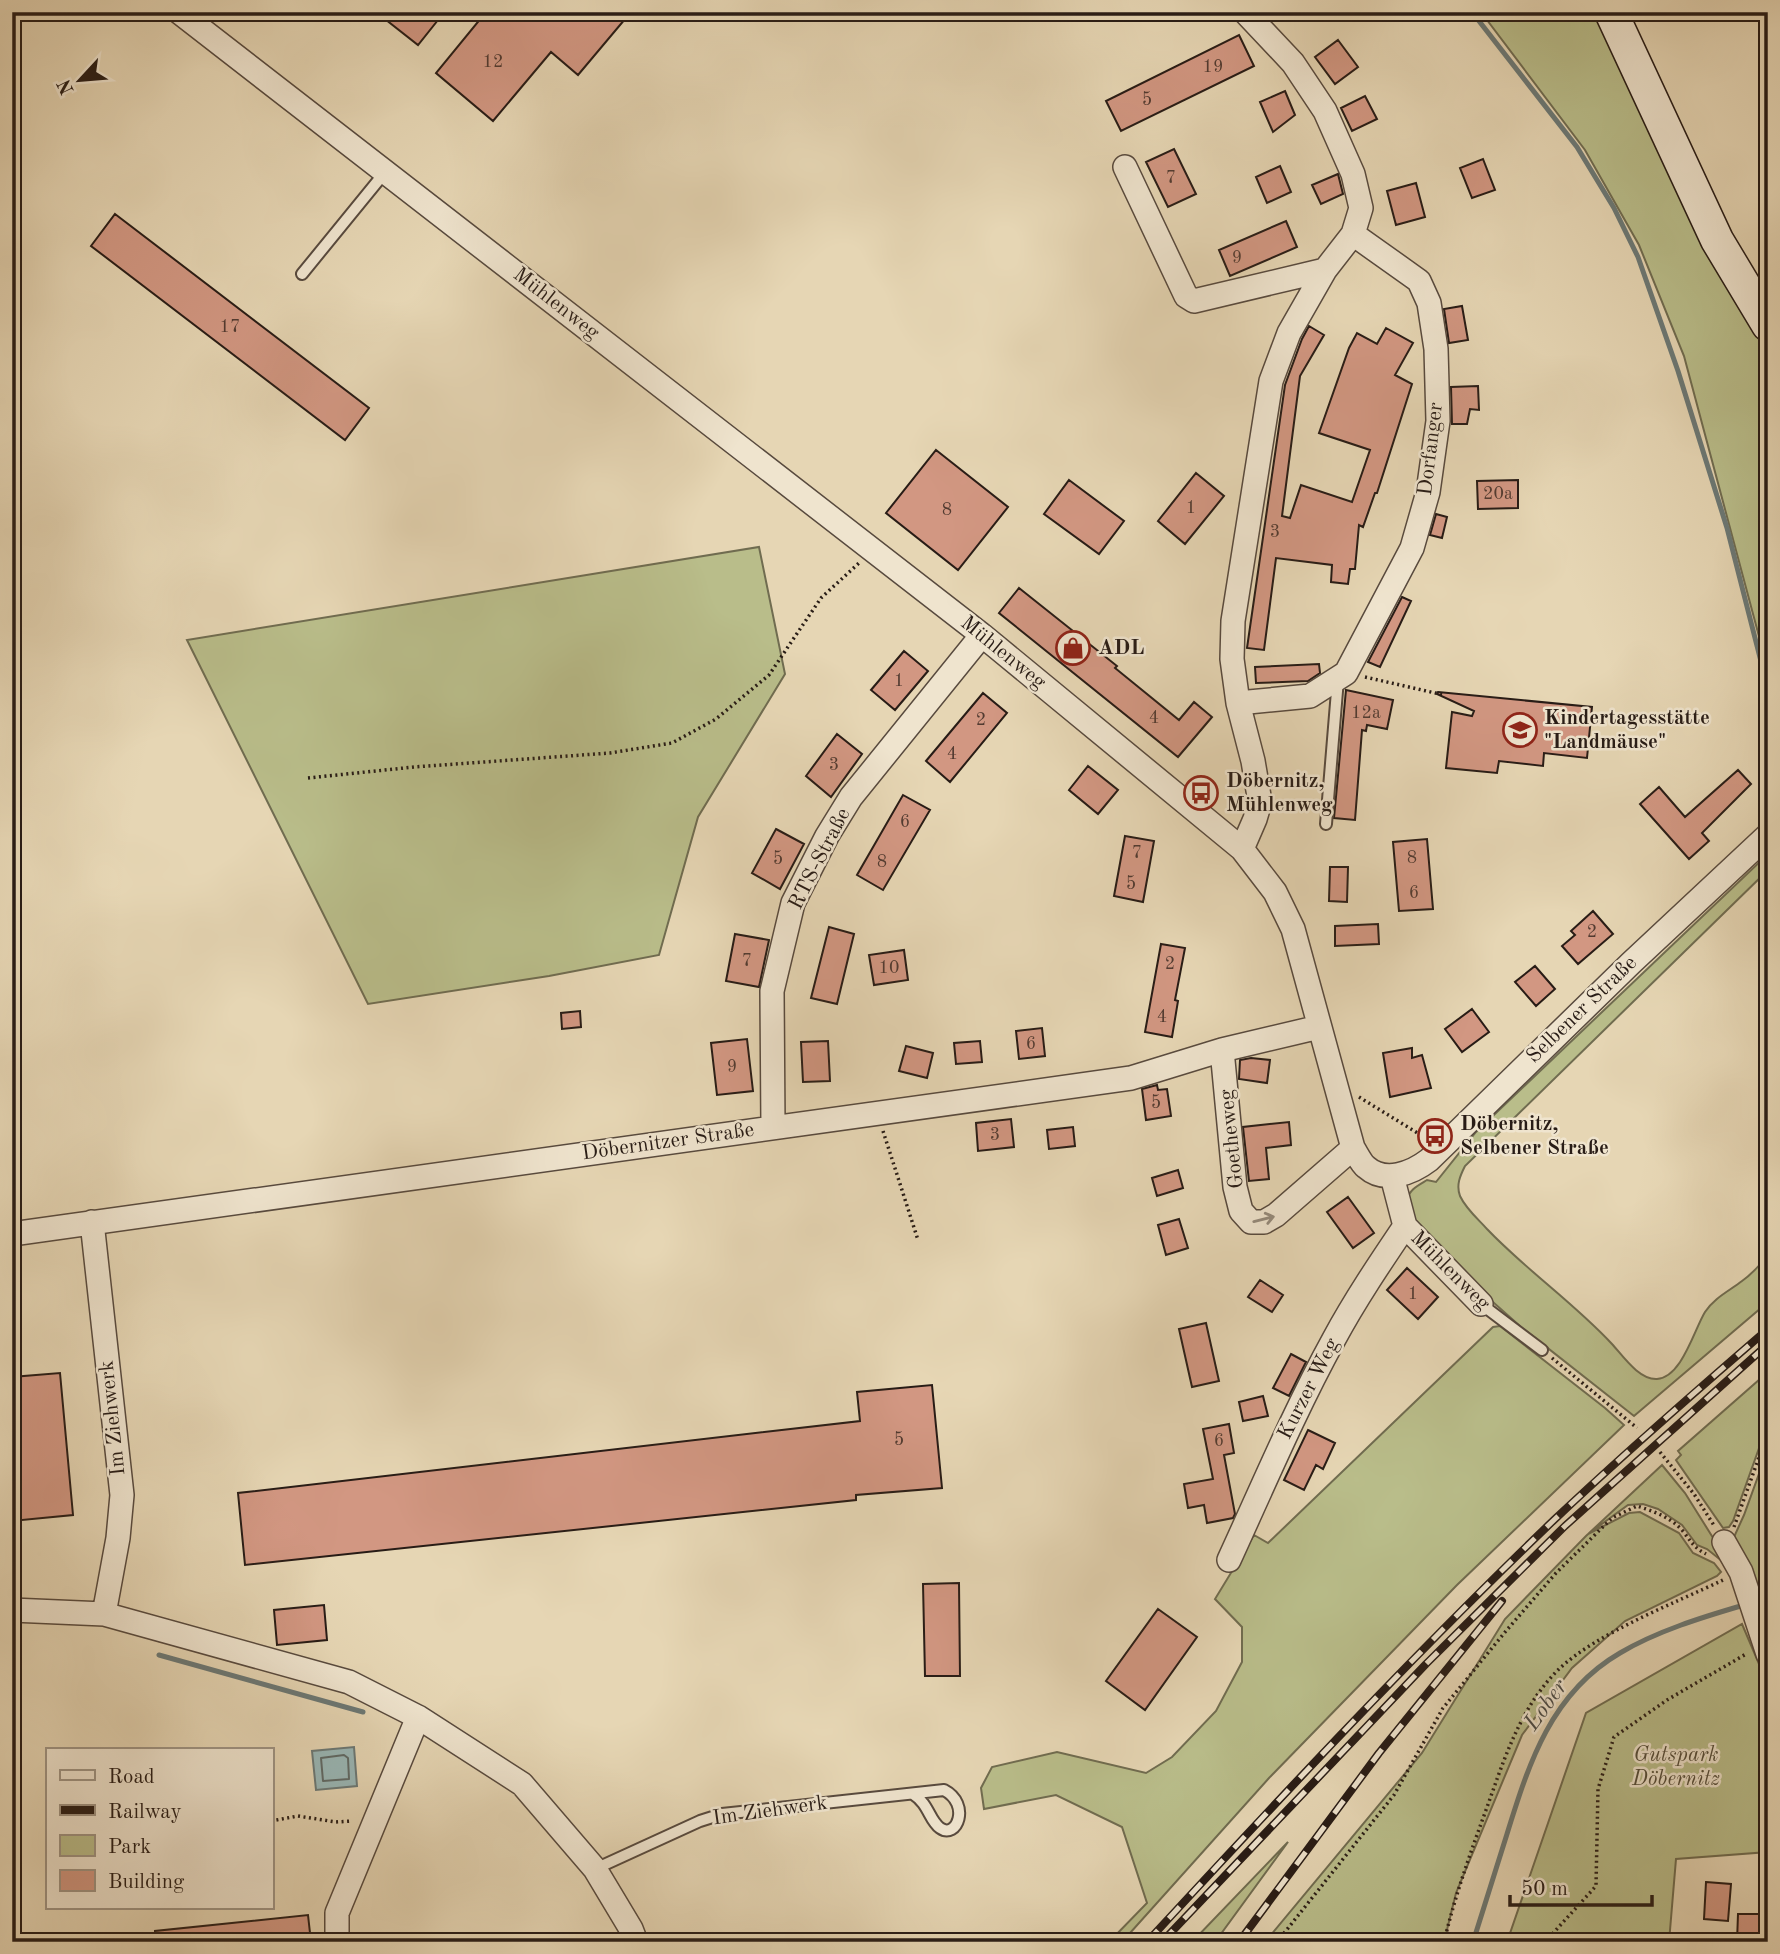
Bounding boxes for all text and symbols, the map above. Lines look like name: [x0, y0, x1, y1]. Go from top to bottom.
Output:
north arrow: [46, 46, 116, 116]
house number: 12: [483, 53, 503, 71]
house number: 19: [1203, 58, 1223, 76]
text: N: [55, 75, 79, 97]
house number: 5: [1142, 91, 1152, 109]
house number: 7: [1166, 169, 1176, 187]
house number: 9: [1232, 249, 1242, 267]
street label: Mühlenweg: [509, 264, 604, 344]
house number: 17: [220, 318, 240, 336]
street label: Dorfanger: [1415, 401, 1447, 497]
house number: 20a: [1483, 485, 1513, 503]
house number: 1: [1186, 499, 1196, 517]
house number: 8: [942, 501, 952, 519]
house number: 3: [1270, 523, 1280, 541]
street label: Mühlenweg: [956, 612, 1050, 694]
shop icon: ADL: [1054, 629, 1092, 667]
place label: ADL: [1098, 638, 1144, 659]
house number: 1: [894, 672, 904, 690]
house number: 12a: [1351, 704, 1381, 722]
place label: Kindertagesstätte "Landmäuse": [1544, 708, 1710, 753]
house number: 4: [1149, 709, 1159, 727]
house number: 2: [976, 711, 986, 729]
school or university icon: Kindertagesstätte "Landmäuse": [1501, 711, 1539, 749]
house number: 4: [947, 745, 957, 763]
house number: 3: [829, 756, 839, 774]
place label: Döbernitz, Mühlenweg: [1226, 771, 1333, 816]
bus stop icon: Döbernitz, Mühlenweg: [1182, 774, 1220, 812]
street label: RTS-Straße: [785, 805, 855, 913]
house number: 6: [900, 813, 910, 831]
house number: 7: [1132, 844, 1142, 862]
house number: 8: [1407, 849, 1417, 867]
house number: 5: [773, 850, 783, 868]
house number: 8: [877, 853, 887, 871]
house number: 5: [1126, 875, 1136, 893]
house number: 6: [1409, 884, 1419, 902]
house number: 2: [1587, 923, 1597, 941]
house number: 7: [742, 952, 752, 970]
street label: Selbener Straße: [1523, 952, 1641, 1068]
house number: 2: [1165, 955, 1175, 973]
house number: 10: [879, 959, 899, 977]
house number: 4: [1157, 1008, 1167, 1026]
house number: 6: [1026, 1035, 1036, 1053]
house number: 9: [727, 1058, 737, 1076]
street label: Goetheweg: [1216, 1088, 1248, 1190]
house number: 5: [1151, 1094, 1161, 1112]
place label: Döbernitz, Selbener Straße: [1460, 1114, 1609, 1159]
bus stop icon: Döbernitz, Selbener Straße: [1416, 1117, 1454, 1155]
street label: Döbernitzer Straße: [581, 1120, 755, 1164]
house number: 3: [990, 1126, 1000, 1144]
one-way arrow: [1252, 1212, 1274, 1225]
street label: Mühlenweg: [1406, 1227, 1494, 1315]
house number: 1: [1408, 1285, 1418, 1303]
street label: Kurzer Weg: [1275, 1334, 1344, 1443]
street label: Im Ziehwerk: [97, 1359, 129, 1477]
house number: 5: [894, 1431, 904, 1449]
house number: 6: [1214, 1432, 1224, 1450]
water label: Lober: [1519, 1674, 1573, 1735]
park label: Gutspark Döbernitz: [1631, 1745, 1720, 1790]
legend: [46, 1748, 273, 1909]
text: Road: [108, 1767, 155, 1788]
street label: Im Ziehwerk: [711, 1793, 829, 1829]
text: Railway: [108, 1802, 182, 1823]
text: Park: [108, 1837, 151, 1858]
scale bar: [1510, 1863, 1652, 1907]
text: Building: [108, 1872, 185, 1893]
text: 50 m: [1521, 1879, 1568, 1900]

